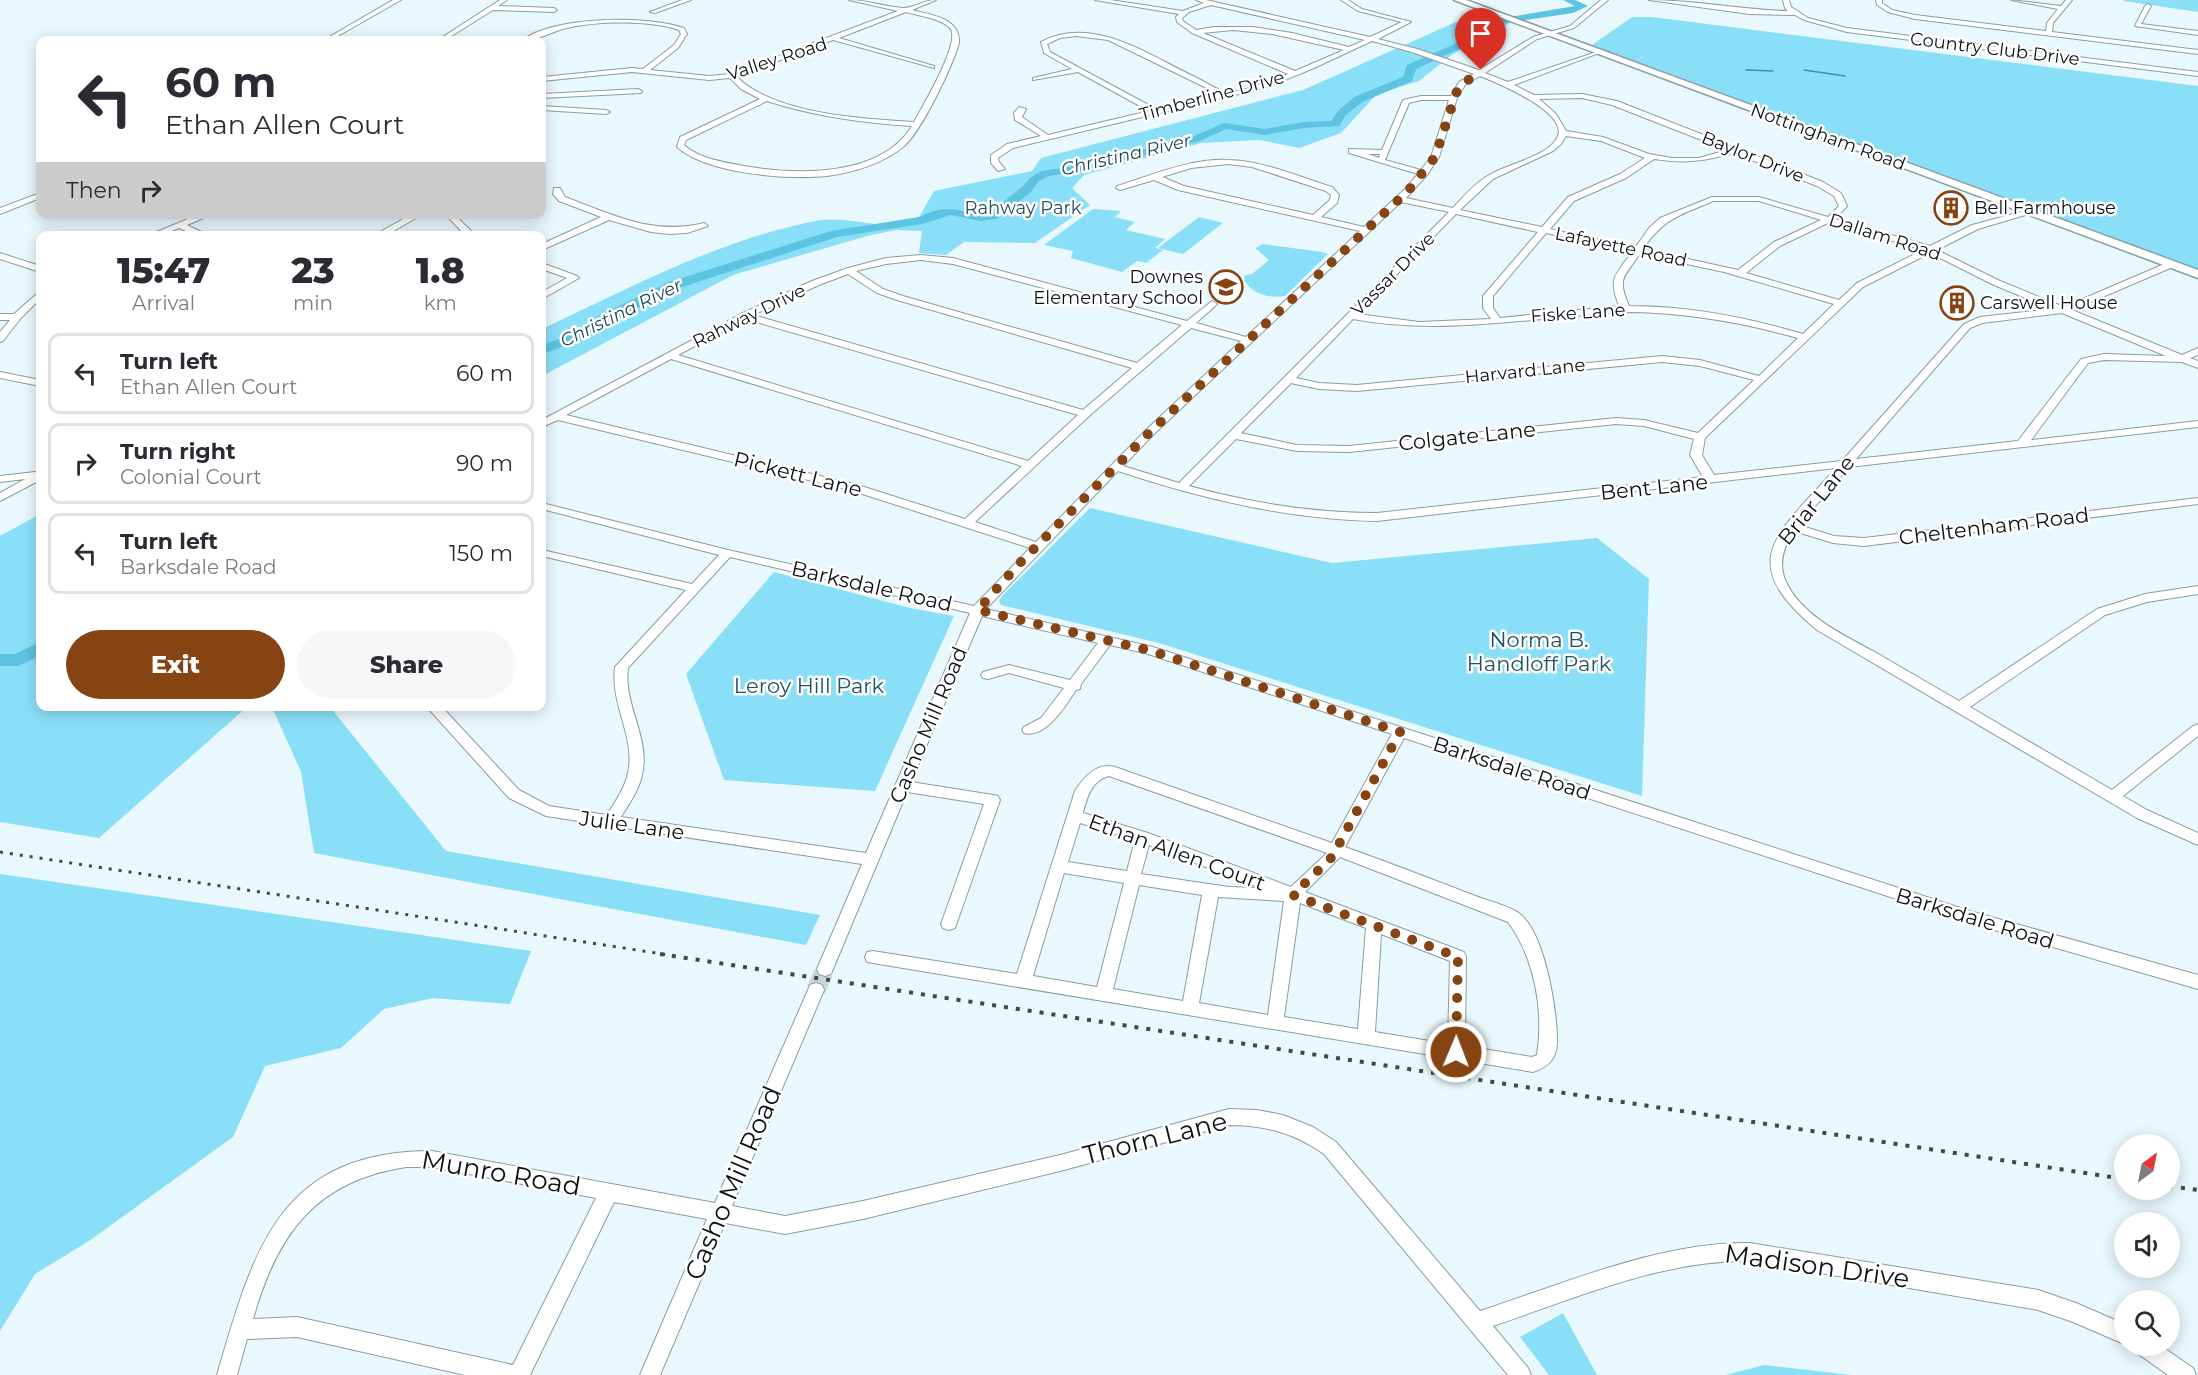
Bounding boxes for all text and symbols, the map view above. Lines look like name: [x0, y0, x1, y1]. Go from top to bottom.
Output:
pin: [1455, 8, 1506, 70]
icon: arrive: [1464, 17, 1497, 50]
street label: Country Club Drive: [1909, 28, 2081, 70]
street label: Valley Road: [724, 32, 830, 86]
text: 60 m: [165, 56, 276, 108]
icon: left: [66, 60, 144, 138]
street label: Timberline Drive: [1137, 66, 1287, 126]
street label: Nottingham Road: [1748, 99, 1908, 175]
text: Ethan Allen Court: [165, 108, 404, 141]
street label: Baylor Drive: [1698, 126, 1808, 188]
water label: Christina River: [1059, 129, 1194, 181]
icon: right: [134, 174, 167, 207]
text: Then: [66, 177, 122, 204]
building icon: Bell Farmhouse: [1933, 190, 1969, 226]
park label: Rahway Park: [965, 197, 1082, 219]
place label: Bell Farmhouse: [1974, 197, 2116, 219]
street label: Dallam Road: [1826, 209, 1944, 265]
street label: Lafayette Road: [1553, 222, 1689, 272]
street label: Vassar Drive: [1347, 227, 1440, 320]
text: 15:47: [117, 248, 210, 292]
text: 23: [291, 248, 335, 292]
text: 1.8: [416, 248, 465, 292]
place label: Downes Elementary School: [1033, 266, 1203, 309]
school or university icon: Downes Elementary School: [1208, 269, 1244, 305]
water label: Christina River: [557, 274, 686, 352]
street label: Rahway Drive: [689, 279, 809, 353]
building icon: Carswell House: [1939, 285, 1975, 321]
text: Arrival: [132, 291, 195, 315]
text: min: [293, 291, 333, 315]
text: km: [424, 291, 457, 315]
place label: Carswell House: [1980, 292, 2118, 314]
street label: Fiske Lane: [1530, 299, 1626, 327]
text: Turn left: [120, 348, 218, 375]
street label: Harvard Lane: [1464, 354, 1586, 388]
icon: left: [69, 357, 102, 390]
text: 60 m: [456, 360, 513, 387]
text: Ethan Allen Court: [120, 375, 297, 399]
street label: Colgate Lane: [1397, 416, 1537, 456]
text: Turn right: [120, 438, 235, 465]
street label: Pickett Lane: [731, 446, 865, 502]
icon: right: [69, 447, 102, 480]
text: 90 m: [456, 450, 513, 477]
street label: Briar Lane: [1772, 450, 1860, 550]
text: Colonial Court: [120, 465, 262, 489]
street label: Bent Lane: [1599, 469, 1709, 505]
street label: Cheltenham Road: [1897, 502, 2091, 550]
text: Turn left: [120, 528, 218, 555]
icon: left: [69, 537, 102, 570]
text: 150 m: [449, 540, 513, 567]
text: Barksdale Road: [120, 555, 277, 579]
street label: Barksdale Road: [789, 555, 955, 617]
park label: Norma B. Handloff Park: [1467, 627, 1612, 676]
button: Exit: [66, 630, 285, 699]
button: Share: [297, 630, 516, 699]
street label: Casho Mill Road: [884, 643, 972, 807]
park label: Leroy Hill Park: [734, 673, 885, 698]
street label: Barksdale Road: [1430, 731, 1594, 805]
street label: Julie Lane: [577, 805, 686, 845]
street label: Ethan Allen Court: [1085, 808, 1269, 896]
street label: Barksdale Road: [1893, 882, 2057, 954]
position arrow: [1424, 1020, 1488, 1084]
street label: Casho Mill Road: [678, 1081, 788, 1285]
street label: Thorn Lane: [1080, 1105, 1230, 1171]
north arrow: [2114, 1134, 2180, 1200]
map controls: [2114, 1134, 2180, 1356]
street label: Munro Road: [419, 1143, 583, 1203]
button: sound: [2114, 1212, 2180, 1278]
street label: Madison Drive: [1723, 1237, 1911, 1295]
button: search: [2114, 1290, 2180, 1356]

